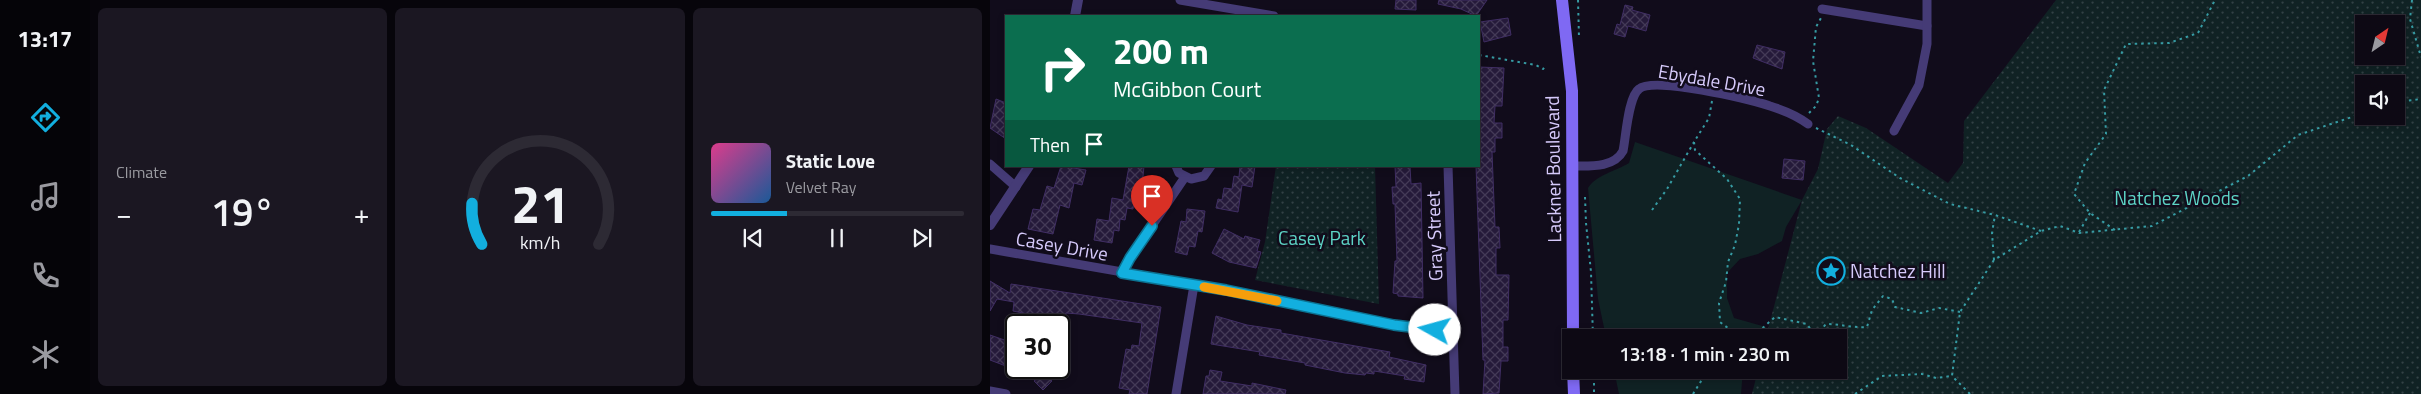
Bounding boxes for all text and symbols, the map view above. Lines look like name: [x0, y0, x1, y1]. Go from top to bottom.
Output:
north arrow: [2355, 15, 2405, 65]
map controls: [2355, 15, 2405, 125]
text: 13:17: [18, 22, 72, 56]
text: 200 m: [1113, 24, 1209, 78]
icon: right: [1030, 35, 1095, 100]
street label: Ebydale Drive: [1656, 56, 1768, 103]
text: McGibbon Court: [1113, 72, 1261, 106]
button: sound: [2355, 75, 2405, 125]
street label: Lackner Boulevard: [1537, 95, 1568, 243]
icon: directions: [28, 100, 63, 135]
text: Then: [1030, 130, 1070, 159]
icon: arrive: [1080, 130, 1108, 158]
text: Static Love: [786, 146, 875, 175]
text: Climate: [116, 160, 167, 184]
text: 21: [511, 164, 569, 243]
text: Velvet Ray: [786, 175, 856, 199]
pin: [1131, 175, 1173, 226]
icon: music: [28, 179, 63, 214]
icon: arrive: [1138, 182, 1166, 210]
text: 19°: [211, 183, 275, 241]
park label: Natchez Woods: [2114, 183, 2240, 212]
street label: Gray Street: [1417, 190, 1450, 282]
text: −: [116, 192, 132, 235]
text: +: [354, 192, 369, 235]
street label: Casey Drive: [1014, 223, 1110, 268]
park label: Casey Park: [1278, 223, 1366, 252]
icon: previous: [739, 224, 767, 252]
icon: pause: [823, 224, 851, 252]
icon: next: [908, 224, 936, 252]
text: km/h: [520, 229, 560, 256]
place icon: Natchez Hill: [1816, 256, 1846, 286]
place label: Natchez Hill: [1850, 256, 1946, 285]
icon: phone: [28, 258, 63, 293]
position arrow: [1408, 303, 1460, 355]
speed limit sign: 30: [1005, 314, 1070, 379]
icon: climate: [28, 337, 63, 372]
text: 13:18 · 1 min · 230 m: [1619, 339, 1790, 368]

